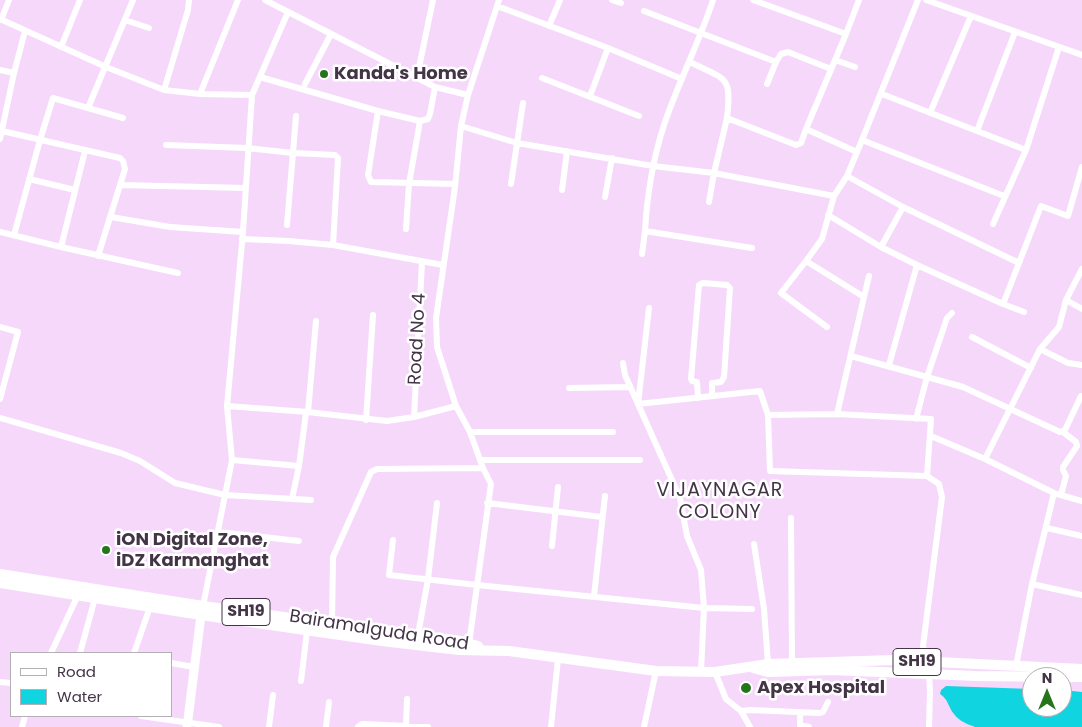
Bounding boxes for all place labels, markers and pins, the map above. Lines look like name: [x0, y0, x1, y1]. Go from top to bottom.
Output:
place label: Kanda's Home: [334, 63, 468, 85]
marker: Kanda's Home: [318, 68, 330, 80]
place label: iON Digital Zone, iDZ Karmanghat: [116, 529, 269, 572]
marker: iON Digital Zone, iDZ Karmanghat: [100, 544, 112, 556]
place label: Apex Hospital: [757, 677, 885, 699]
marker: Apex Hospital: [739, 681, 753, 695]

